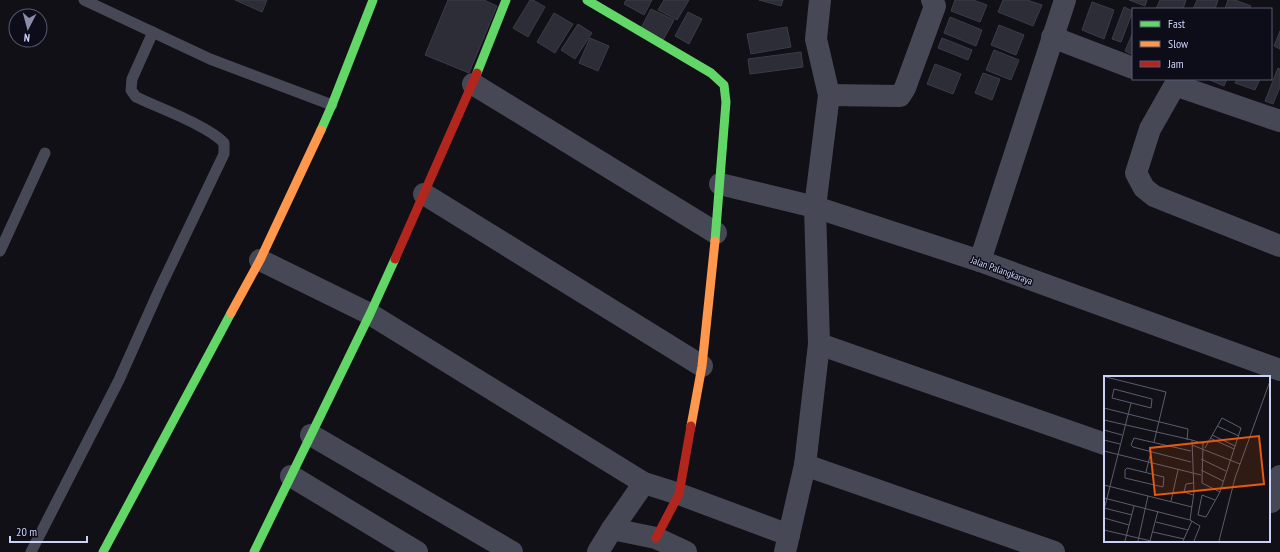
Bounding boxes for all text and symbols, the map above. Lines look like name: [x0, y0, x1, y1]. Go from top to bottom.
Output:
north arrow: [8, 8, 48, 48]
legend: [1132, 8, 1272, 80]
text: Fast: [1168, 16, 1186, 31]
text: N: [23, 31, 31, 45]
text: Slow: [1168, 36, 1189, 51]
text: Jam: [1167, 56, 1184, 71]
street label: Jalan Palangkaraya: [968, 253, 1035, 288]
inset map: [1104, 376, 1270, 542]
scale bar: [10, 518, 87, 544]
text: 20 m: [16, 524, 37, 539]

